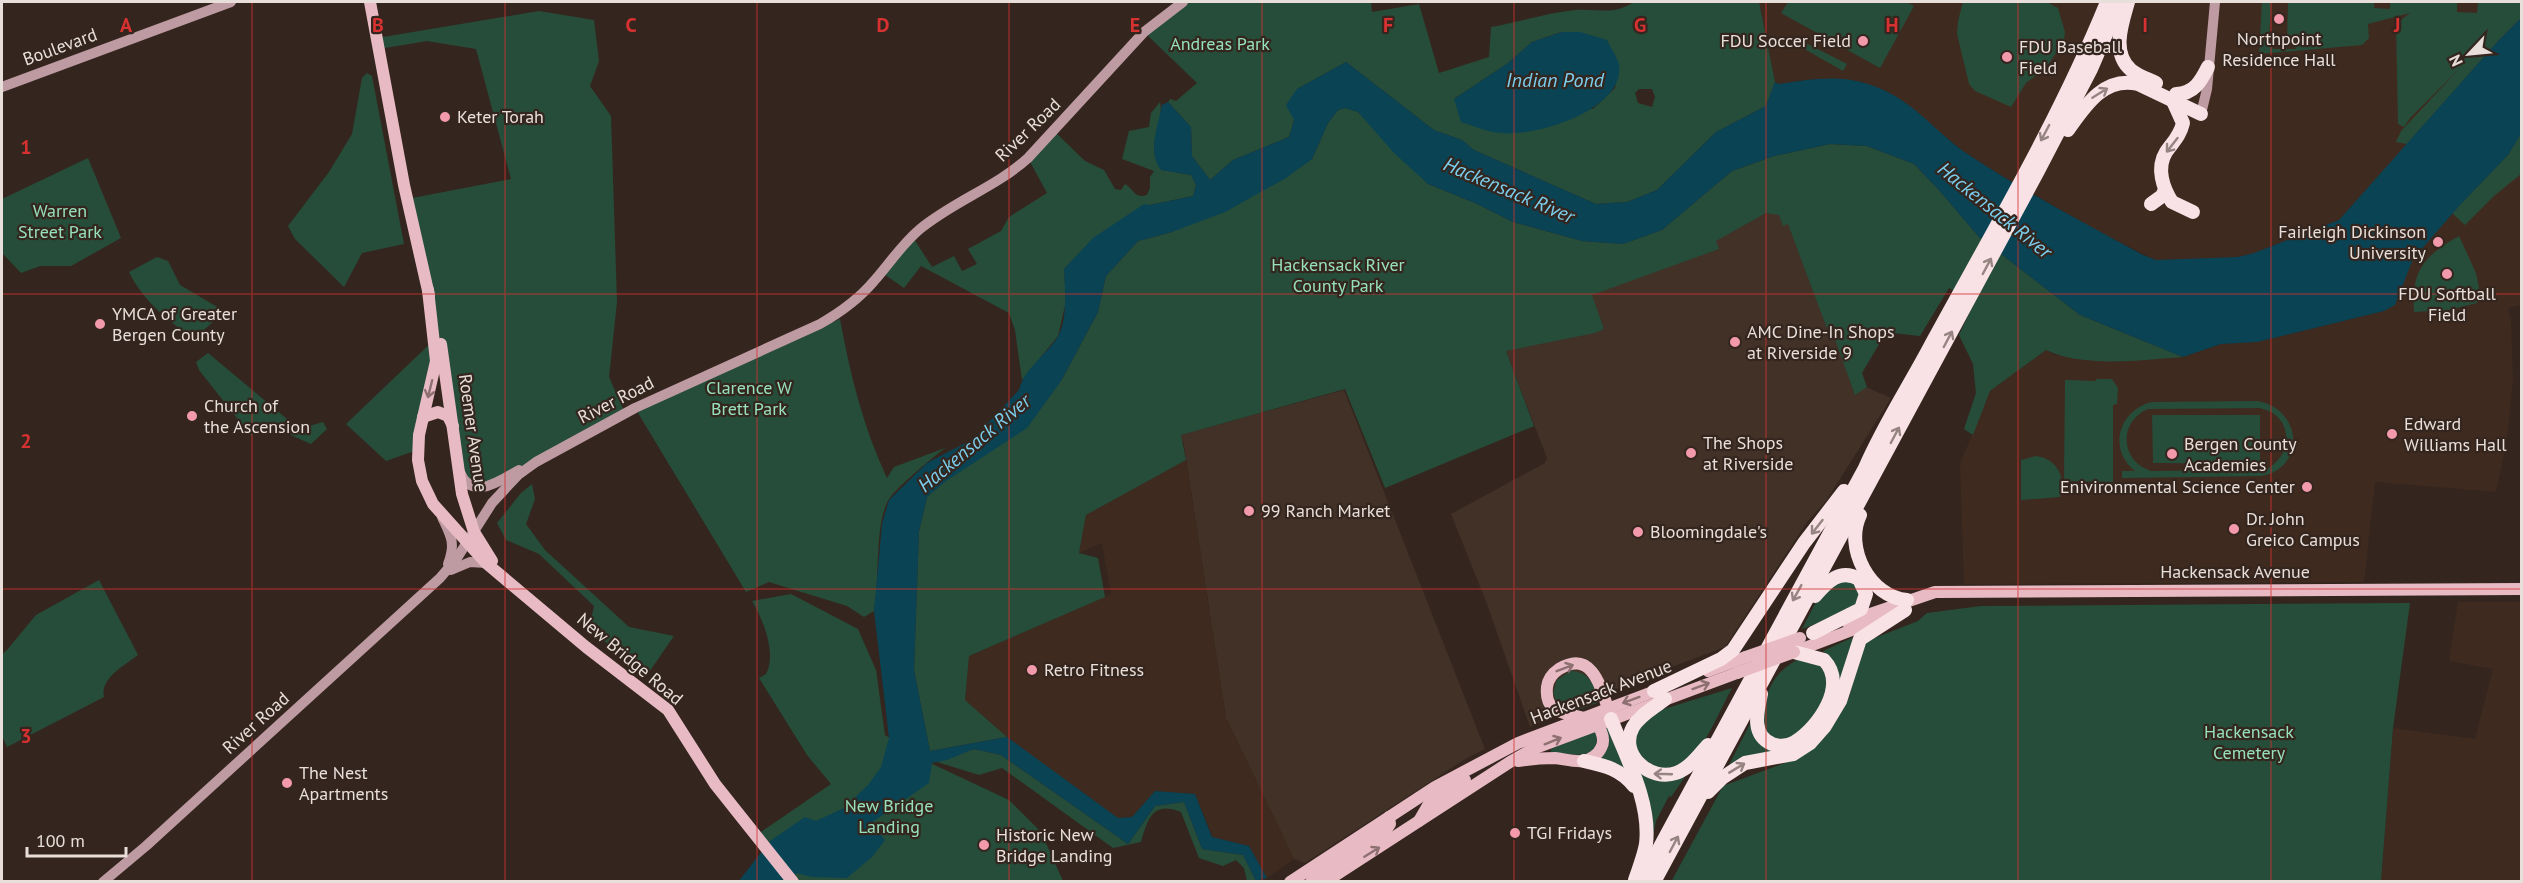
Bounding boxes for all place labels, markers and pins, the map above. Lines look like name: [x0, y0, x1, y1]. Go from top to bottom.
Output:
marker: Northpoint Residence Hall: [2272, 12, 2286, 26]
place label: Northpoint Residence Hall: [2222, 27, 2336, 71]
place label: FDU Soccer Field: [1720, 29, 1851, 52]
marker: FDU Soccer Field: [1856, 34, 1870, 48]
place label: FDU Baseball Field: [2019, 35, 2123, 79]
marker: FDU Baseball Field: [2000, 50, 2014, 64]
place label: Keter Torah: [457, 105, 544, 128]
marker: Keter Torah: [438, 110, 452, 124]
place label: Fairleigh Dickinson University: [2278, 220, 2427, 264]
marker: Fairleigh Dickinson University: [2431, 235, 2445, 249]
marker: FDU Softball Field: [2440, 267, 2454, 281]
place label: FDU Softball Field: [2398, 282, 2496, 326]
place label: YMCA of Greater Bergen County: [112, 302, 237, 346]
marker: YMCA of Greater Bergen County: [93, 317, 107, 331]
place label: AMC Dine-In Shops at Riverside 9: [1747, 320, 1894, 364]
marker: AMC Dine-In Shops at Riverside 9: [1728, 335, 1742, 349]
place label: Church of the Ascension: [204, 394, 310, 438]
marker: Church of the Ascension: [185, 409, 199, 423]
place label: Edward Williams Hall: [2404, 412, 2507, 456]
marker: Edward Williams Hall: [2385, 427, 2399, 441]
place label: The Shops at Riverside: [1703, 431, 1793, 475]
place label: Bergen County Academies: [2184, 432, 2297, 476]
marker: The Shops at Riverside: [1684, 446, 1698, 460]
marker: Bergen County Academies: [2165, 447, 2179, 461]
place label: Enivironmental Science Center: [2060, 475, 2295, 498]
marker: Enivironmental Science Center: [2300, 480, 2314, 494]
place label: 99 Ranch Market: [1261, 499, 1390, 522]
marker: 99 Ranch Market: [1242, 504, 1256, 518]
place label: Dr. John Greico Campus: [2246, 507, 2360, 551]
place label: Bloomingdale's: [1650, 520, 1767, 543]
marker: Dr. John Greico Campus: [2227, 522, 2241, 536]
marker: Bloomingdale's: [1631, 525, 1645, 539]
place label: Retro Fitness: [1044, 658, 1144, 681]
marker: Retro Fitness: [1025, 663, 1039, 677]
place label: The Nest Apartments: [299, 761, 388, 805]
marker: The Nest Apartments: [280, 776, 294, 790]
place label: TGI Fridays: [1527, 821, 1612, 844]
place label: Historic New Bridge Landing: [996, 823, 1113, 867]
marker: TGI Fridays: [1508, 826, 1522, 840]
marker: Historic New Bridge Landing: [977, 838, 991, 852]

